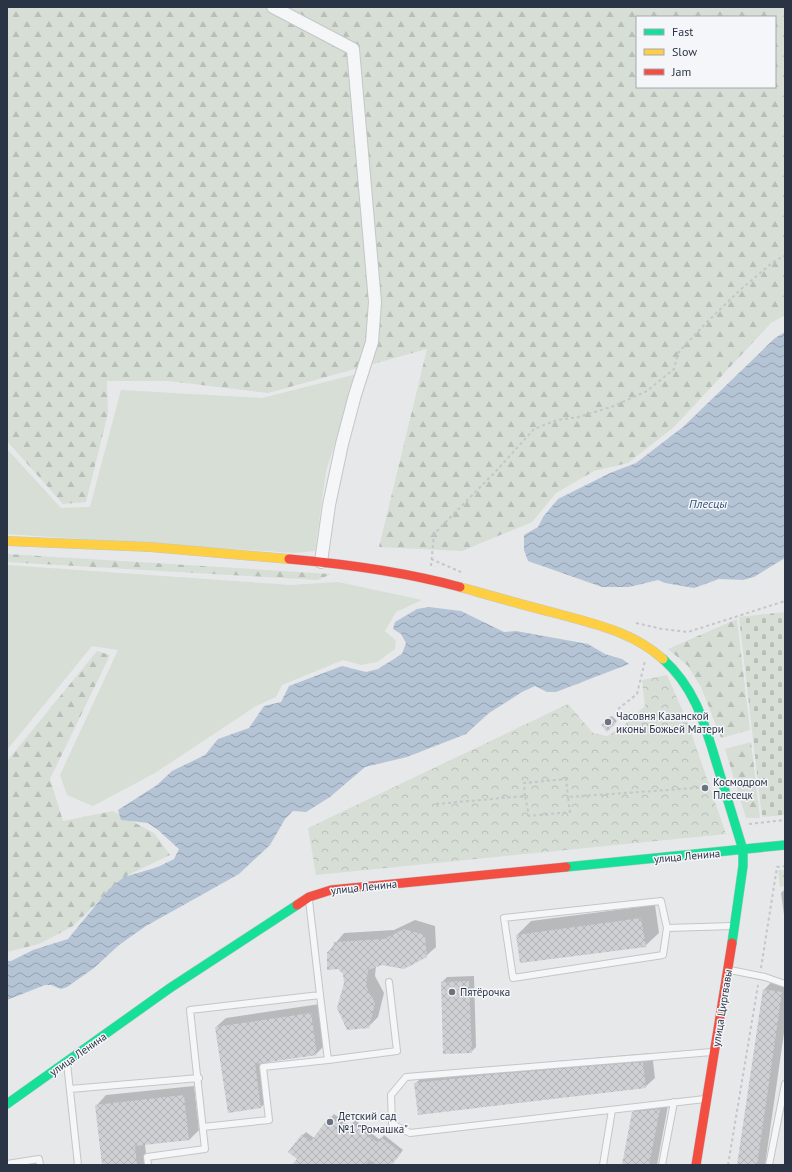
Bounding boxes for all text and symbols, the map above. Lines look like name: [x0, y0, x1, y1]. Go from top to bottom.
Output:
legend: [636, 16, 776, 88]
text: Fast: [672, 24, 693, 39]
text: Slow: [672, 44, 697, 59]
text: Jam: [671, 64, 691, 79]
water label: Плесцы: [689, 496, 727, 511]
place label: Часовня Казанской иконы Божьей Матери: [616, 709, 724, 736]
marker: Часовня Казанской иконы Божьей Матери: [603, 717, 613, 727]
place label: Космодром Плесецк: [713, 775, 768, 802]
marker: Космодром Плесецк: [700, 783, 710, 793]
street label: улица Ленина: [653, 846, 721, 866]
street label: улица Ленина: [330, 877, 398, 897]
street label: улица Циргвавы: [709, 968, 735, 1048]
place label: Пятёрочка: [460, 985, 510, 999]
marker: Пятёрочка: [447, 987, 457, 997]
street label: улица Ленина: [47, 1029, 109, 1079]
place label: Детский сад №1 "Ромашка": [338, 1109, 408, 1136]
marker: Детский сад №1 "Ромашка": [325, 1117, 335, 1127]

